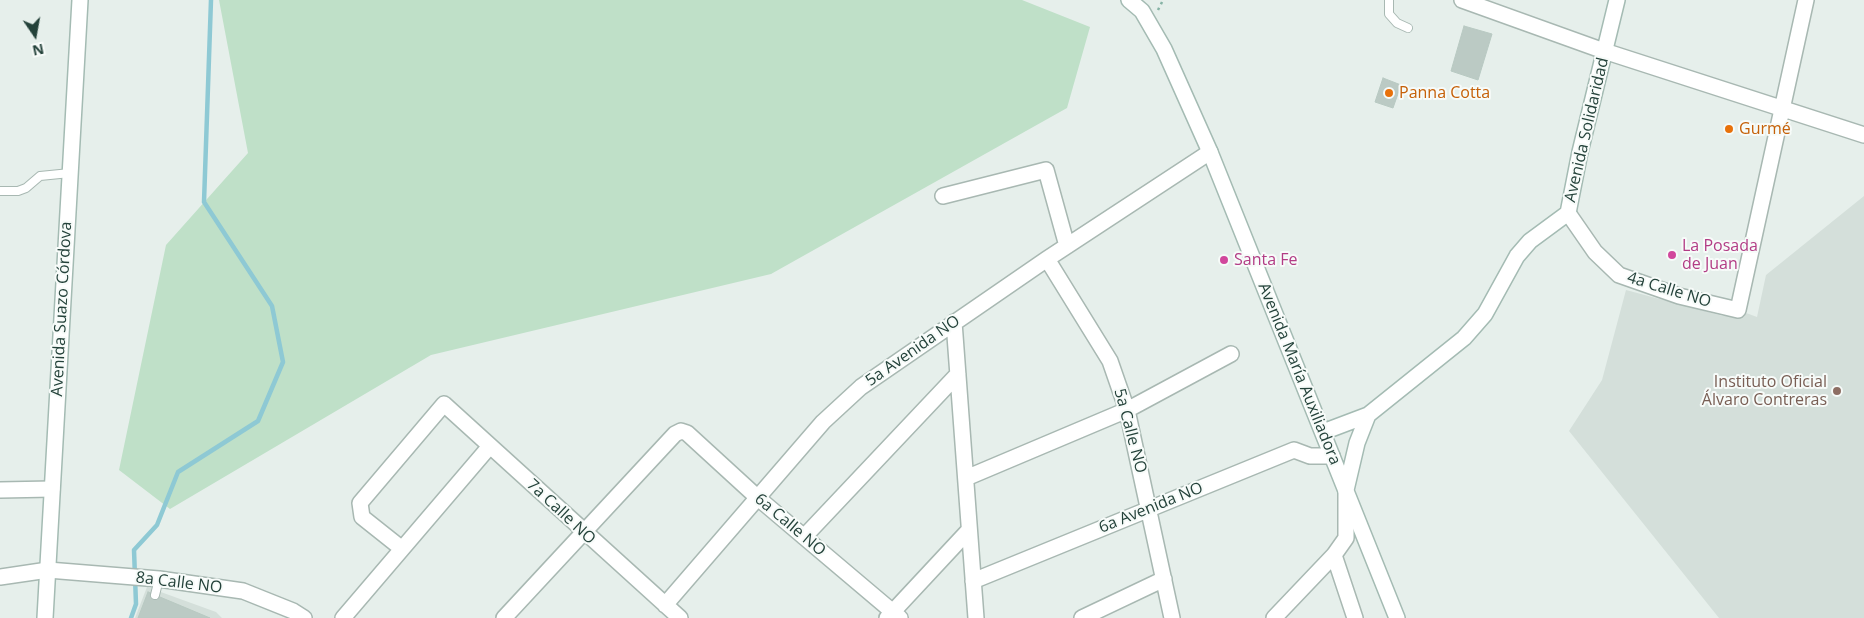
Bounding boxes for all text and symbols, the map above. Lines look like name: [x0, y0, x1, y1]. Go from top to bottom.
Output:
north arrow: [10, 10, 60, 60]
text: N: [31, 40, 46, 61]
street label: Avenida Solidaridad: [1561, 56, 1613, 204]
place label: Panna Cotta: [1399, 83, 1490, 103]
marker: Panna Cotta: [1383, 87, 1395, 99]
place label: Gurmé: [1739, 119, 1791, 139]
marker: Gurmé: [1723, 123, 1735, 135]
street label: Avenida Suazo Córdova: [48, 221, 76, 397]
place label: La Posada de Juan: [1682, 236, 1758, 274]
marker: La Posada de Juan: [1666, 249, 1678, 261]
place label: Santa Fe: [1234, 250, 1297, 270]
marker: Santa Fe: [1218, 254, 1230, 266]
street label: 4a Calle NO: [1625, 268, 1713, 312]
street label: Avenida María Auxiliadora: [1254, 280, 1344, 468]
street label: 5a Avenida NO: [862, 311, 964, 391]
place label: Instituto Oficial Álvaro Contreras: [1702, 372, 1827, 410]
marker: Instituto Oficial Álvaro Contreras: [1831, 385, 1843, 397]
street label: 5a Calle NO: [1109, 387, 1151, 475]
street label: 7a Calle NO: [523, 475, 599, 549]
street label: 6a Avenida NO: [1096, 478, 1206, 538]
street label: 6a Calle NO: [751, 490, 829, 560]
street label: 8a Calle NO: [135, 568, 223, 598]

